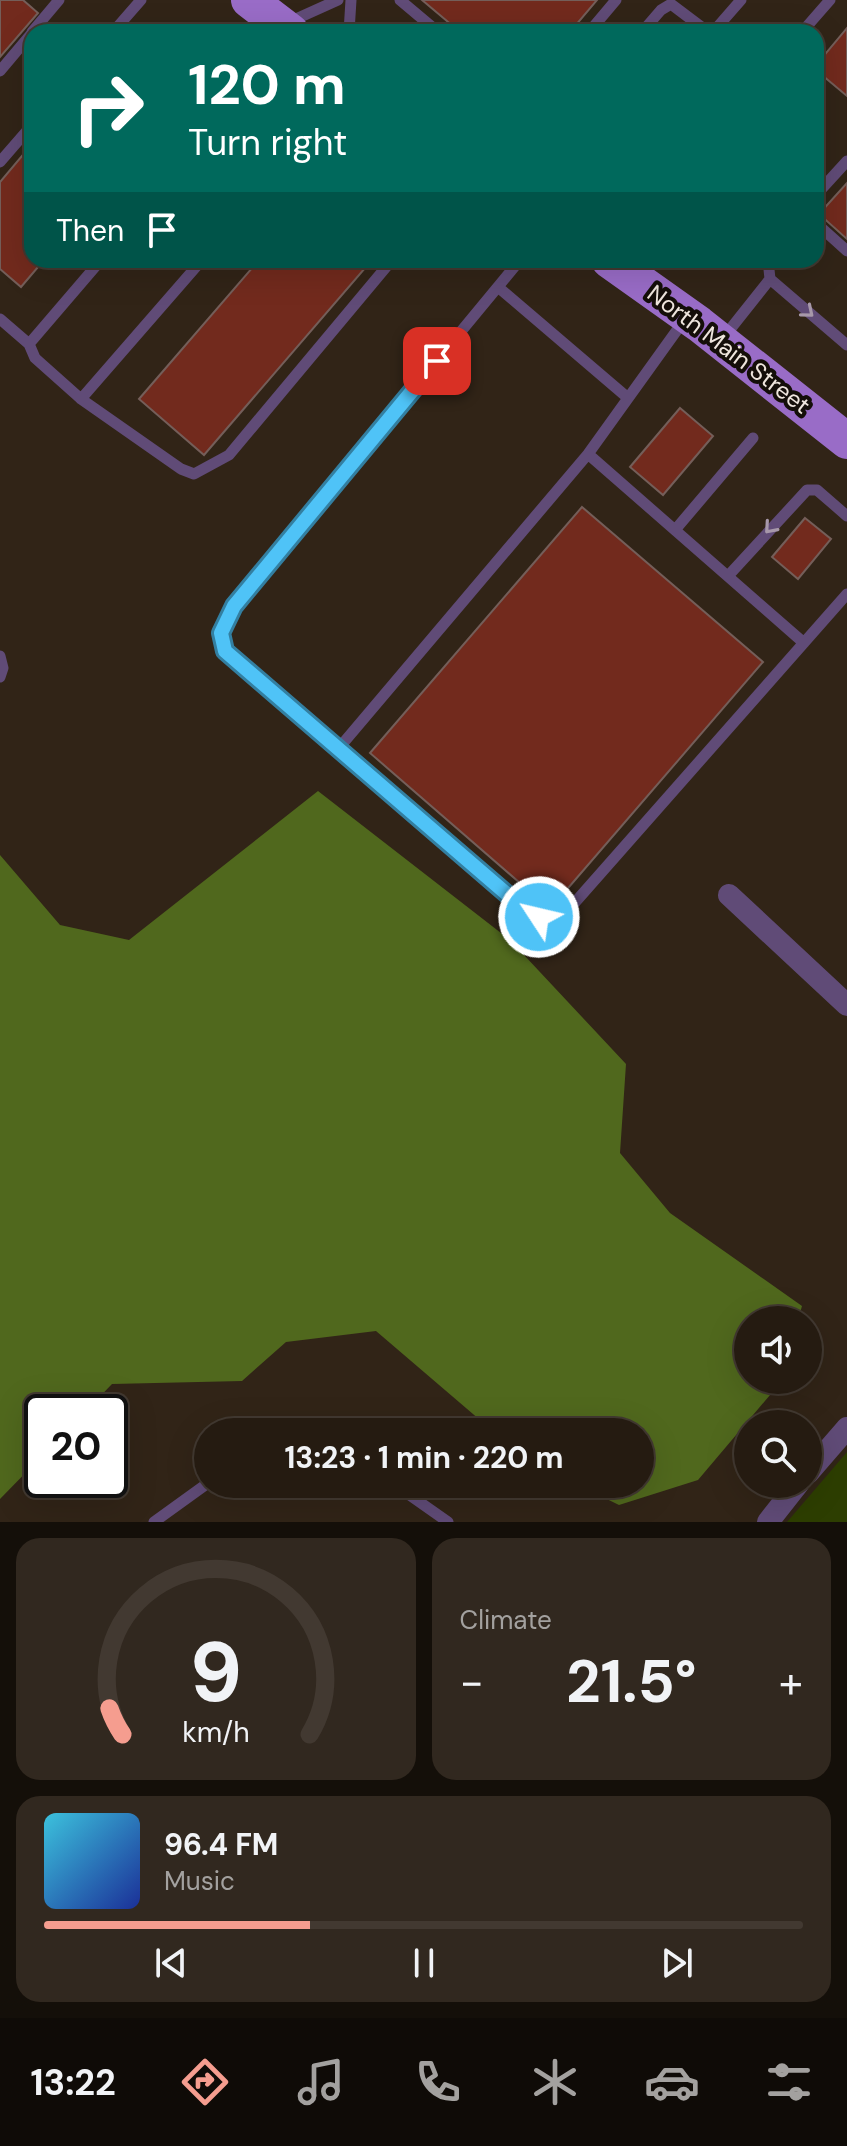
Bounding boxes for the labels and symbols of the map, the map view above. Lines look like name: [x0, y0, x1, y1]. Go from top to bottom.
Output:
street label: North Main Street: [641, 278, 817, 420]
one-way arrow: [799, 302, 814, 317]
pin: [403, 327, 471, 395]
one-way arrow: [765, 519, 780, 534]
position arrow: [497, 875, 581, 959]
speed limit sign: 20: [24, 1394, 128, 1498]

